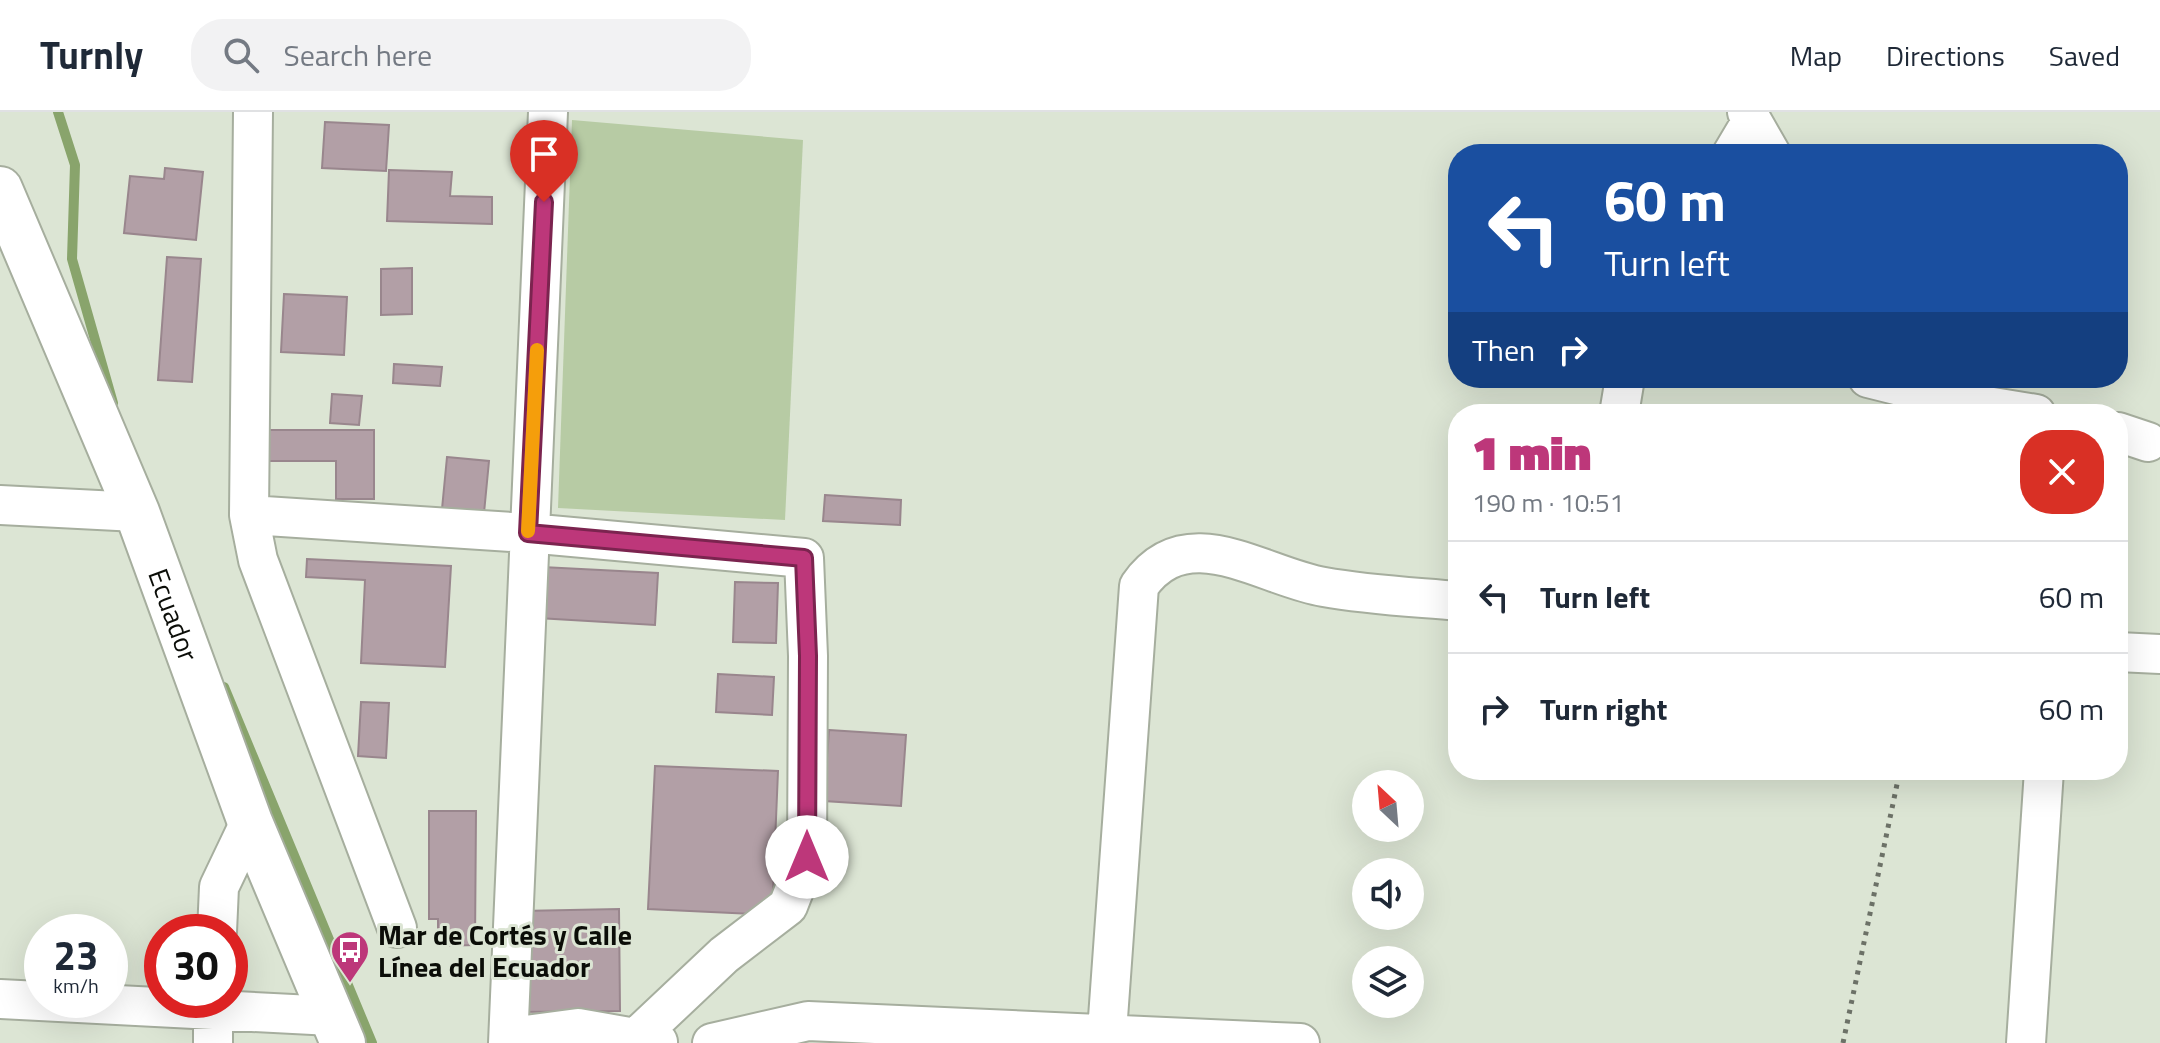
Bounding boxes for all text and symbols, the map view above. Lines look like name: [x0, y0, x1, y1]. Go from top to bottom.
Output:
search box: [191, 19, 751, 91]
text: Turnly: [40, 26, 143, 84]
text: Search here: [283, 32, 432, 78]
icon: search: [219, 33, 263, 77]
text: Map: [1790, 34, 1842, 77]
text: Directions: [1886, 34, 2005, 77]
text: Saved: [2049, 34, 2120, 77]
pin: [510, 120, 578, 202]
icon: arrive: [522, 132, 566, 176]
text: 60 m: [1604, 158, 1726, 243]
icon: left: [1472, 176, 1576, 280]
text: Turn left: [1604, 235, 1730, 290]
text: Then: [1472, 327, 1535, 373]
icon: right: [1551, 328, 1595, 372]
text: 1 min: [1472, 416, 1591, 489]
button: close: [2020, 430, 2104, 514]
text: 190 m · 10:51: [1472, 483, 1624, 522]
street label: Ecuador: [138, 562, 211, 667]
text: Turn left: [1540, 574, 1650, 620]
text: 60 m: [2039, 574, 2104, 620]
icon: left: [1472, 575, 1516, 619]
text: Turn right: [1540, 686, 1668, 732]
text: 60 m: [2039, 686, 2104, 732]
icon: right: [1472, 687, 1516, 731]
north arrow: [1352, 770, 1424, 842]
map controls: [1352, 770, 1424, 1018]
position arrow: [765, 815, 849, 899]
button: sound: [1352, 858, 1424, 930]
place label: Mar de Cortés y Calle Línea del Ecuador: [378, 913, 632, 988]
speed limit sign: 30: [144, 914, 248, 1018]
text: 23: [54, 925, 98, 986]
bus stop icon: Mar de Cortés y Calle Línea del Ecuador: [329, 929, 371, 984]
button: layers: [1352, 946, 1424, 1018]
text: km/h: [53, 970, 99, 1001]

